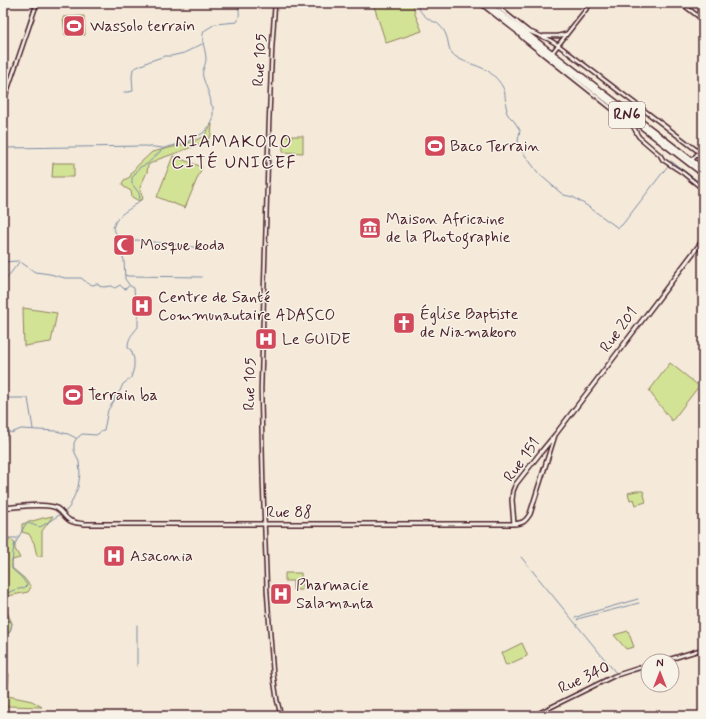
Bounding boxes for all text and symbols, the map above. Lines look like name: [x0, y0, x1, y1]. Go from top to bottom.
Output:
sports icon: Wassolo terrain: [61, 13, 87, 39]
place label: Wassolo terrain: [90, 16, 195, 37]
street label: Rue 105: [248, 33, 272, 87]
road number: RN6: [609, 102, 645, 128]
district label: NIAMAKORO CITÉ UNICEF: [171, 130, 297, 175]
sports icon: Baco Terrain: [422, 133, 448, 159]
place label: Baco Terrain: [450, 136, 541, 157]
place label: Maison Africaine de la Photographie: [386, 209, 511, 249]
museum icon: Maison Africaine de la Photographie: [357, 215, 383, 241]
mosque icon: Mosque koda: [111, 232, 137, 258]
place label: Mosque koda: [140, 235, 225, 256]
place label: Centre de Santé Communautaire ADASCO: [158, 287, 335, 326]
hospital icon: Centre de Santé Communautaire ADASCO: [129, 293, 155, 319]
street label: Rue 201: [595, 303, 643, 357]
place label: Église Baptiste de Niamakoro: [420, 304, 519, 343]
church icon: Église Baptiste de Niamakoro: [391, 310, 417, 336]
hospital icon: Le GUIDE: [253, 326, 279, 352]
place label: Le GUIDE: [282, 329, 351, 350]
street label: Rue 105: [239, 357, 261, 411]
sports icon: Terrain ba: [60, 382, 86, 408]
place label: Terrain ba: [88, 385, 158, 406]
street label: Rue 151: [499, 434, 545, 486]
street label: Rue 88: [266, 502, 312, 523]
hospital icon: Asaconia: [101, 543, 127, 569]
place label: Asaconia: [130, 546, 193, 567]
place label: Pharmacie Salamanta: [296, 575, 374, 614]
hospital icon: Pharmacie Salamanta: [268, 581, 294, 607]
north arrow: [640, 653, 680, 693]
street label: Rue 340: [555, 657, 613, 699]
text: N: [656, 657, 664, 671]

